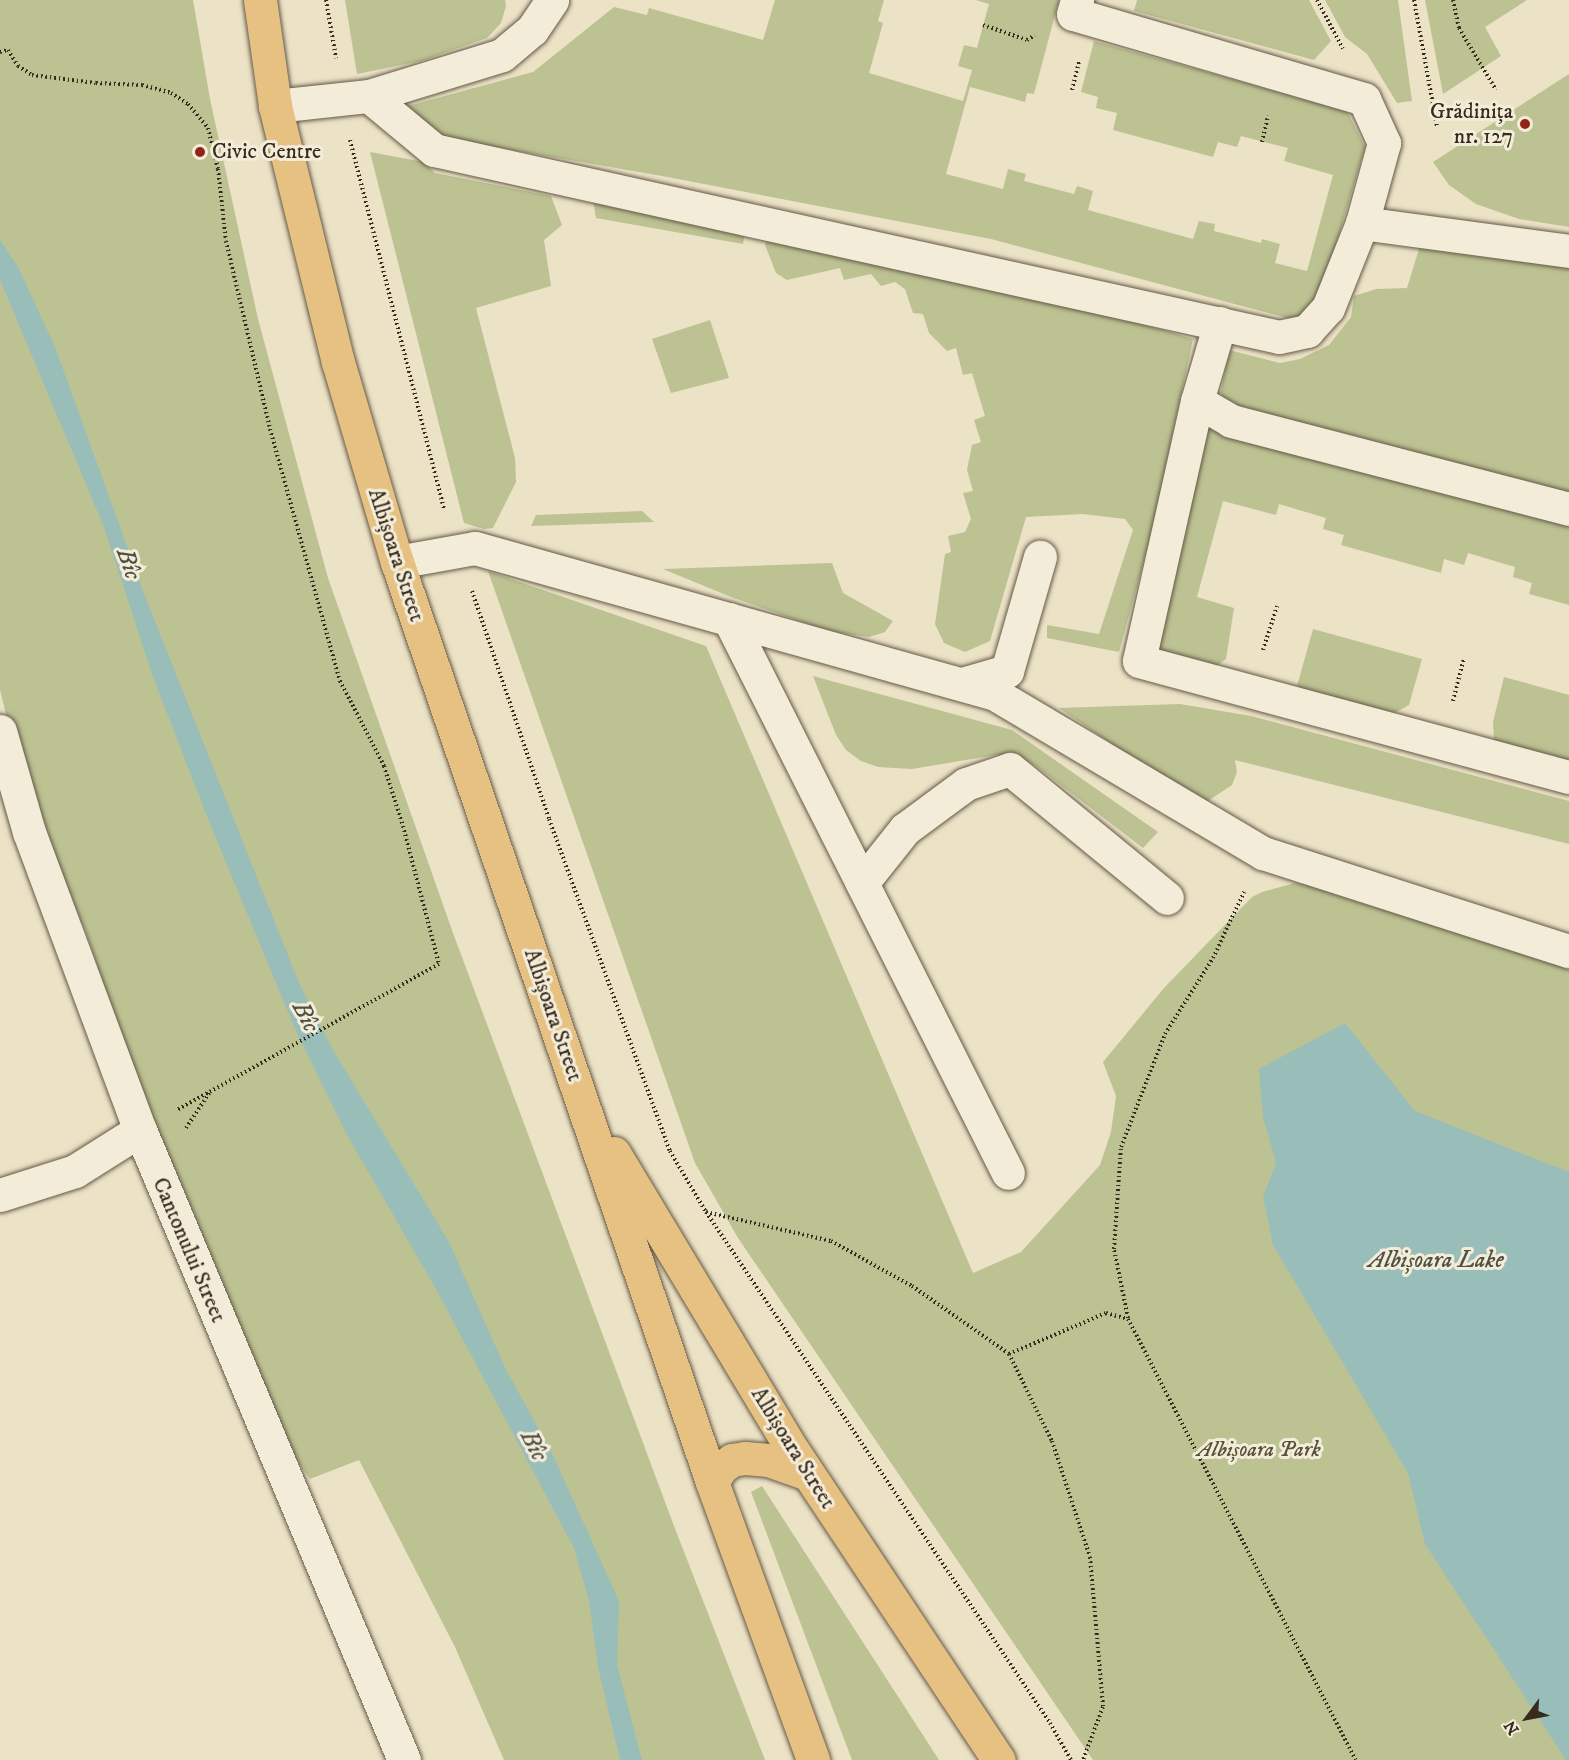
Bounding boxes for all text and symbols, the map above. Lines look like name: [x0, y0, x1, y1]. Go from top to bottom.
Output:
place label: Grădinița nr. 127: [1430, 98, 1513, 150]
marker: Grădinița nr. 127: [1518, 117, 1532, 131]
place label: Civic Centre: [212, 139, 321, 165]
marker: Civic Centre: [193, 145, 207, 159]
street label: Albișoara Street: [362, 485, 430, 625]
water label: Bîc: [110, 545, 146, 583]
street label: Albișoara Street: [518, 945, 588, 1085]
water label: Bîc: [285, 997, 325, 1037]
street label: Cantonului Street: [147, 1174, 231, 1326]
water label: Albișoara Lake: [1368, 1247, 1504, 1275]
street label: Albișoara Street: [745, 1382, 841, 1514]
water label: Bîc: [513, 1426, 553, 1466]
park label: Albișoara Park: [1197, 1437, 1321, 1463]
north arrow: [1497, 1688, 1557, 1748]
text: N: [1500, 1717, 1524, 1738]

